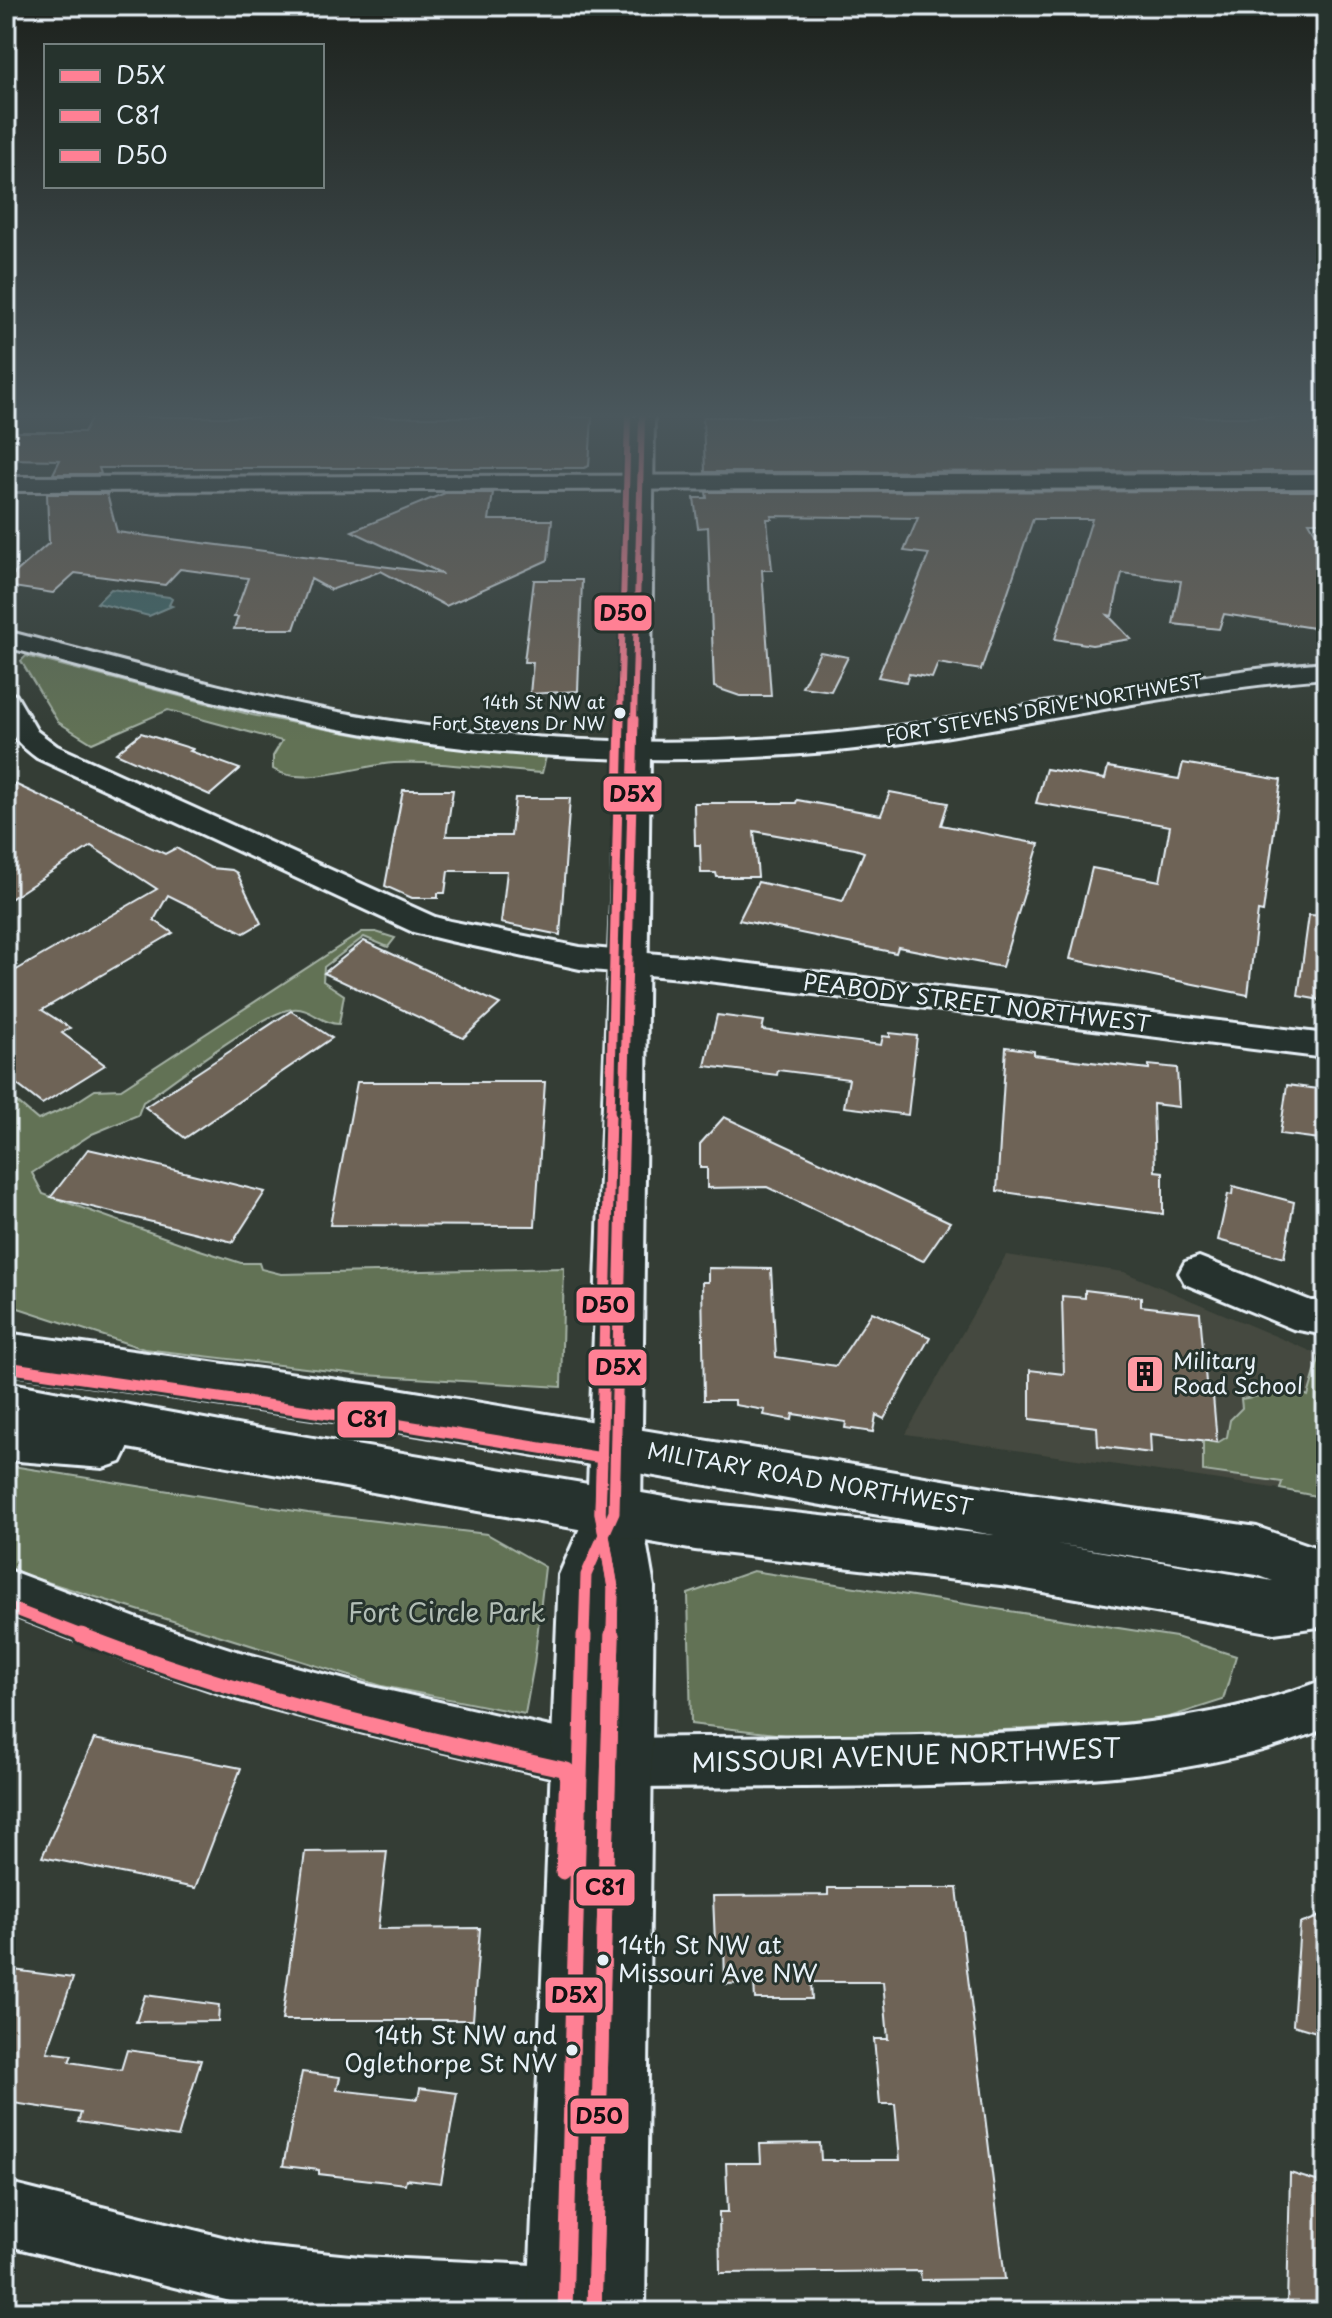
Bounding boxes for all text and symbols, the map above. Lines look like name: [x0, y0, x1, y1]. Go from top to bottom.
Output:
legend: [44, 44, 324, 188]
text: D5X: [116, 56, 166, 92]
text: C81: [116, 96, 160, 132]
text: D50: [116, 136, 168, 172]
line badge: D50: [593, 594, 653, 632]
text: D50: [599, 595, 647, 628]
street label: FORT STEVENS DRIVE NORTHWEST: [883, 666, 1205, 749]
place label: 14th St NW at Fort Stevens Dr NW: [432, 688, 605, 736]
marker: 14th St NW at Fort Stevens Dr NW: [612, 705, 628, 721]
line badge: D5X: [602, 775, 663, 813]
text: D5X: [609, 776, 655, 809]
street label: PEABODY STREET NORTHWEST: [802, 964, 1153, 1039]
line badge: D50: [575, 1286, 636, 1324]
text: D50: [581, 1287, 629, 1320]
place label: Military Road School: [1173, 1343, 1303, 1401]
line badge: D5X: [587, 1348, 648, 1387]
text: D5X: [595, 1349, 641, 1382]
building icon: Military Road School: [1124, 1353, 1166, 1395]
line badge: C81: [336, 1400, 397, 1439]
text: C81: [347, 1401, 387, 1434]
street label: MILITARY ROAD NORTHWEST: [645, 1433, 976, 1522]
park label: Fort Circle Park: [348, 1592, 546, 1631]
street label: MISSOURI AVENUE NORTHWEST: [691, 1728, 1121, 1781]
line badge: C81: [575, 1868, 636, 1907]
text: C81: [585, 1869, 625, 1902]
place label: 14th St NW at Missouri Ave NW: [618, 1926, 818, 1990]
marker: 14th St NW at Missouri Ave NW: [595, 1952, 611, 1968]
line badge: D5X: [544, 1976, 604, 2014]
text: D5X: [551, 1977, 597, 2010]
place label: 14th St NW and Oglethorpe St NW: [344, 2016, 557, 2080]
marker: 14th St NW and Oglethorpe St NW: [564, 2042, 580, 2058]
line badge: D50: [569, 2097, 630, 2135]
text: D50: [575, 2098, 623, 2131]

